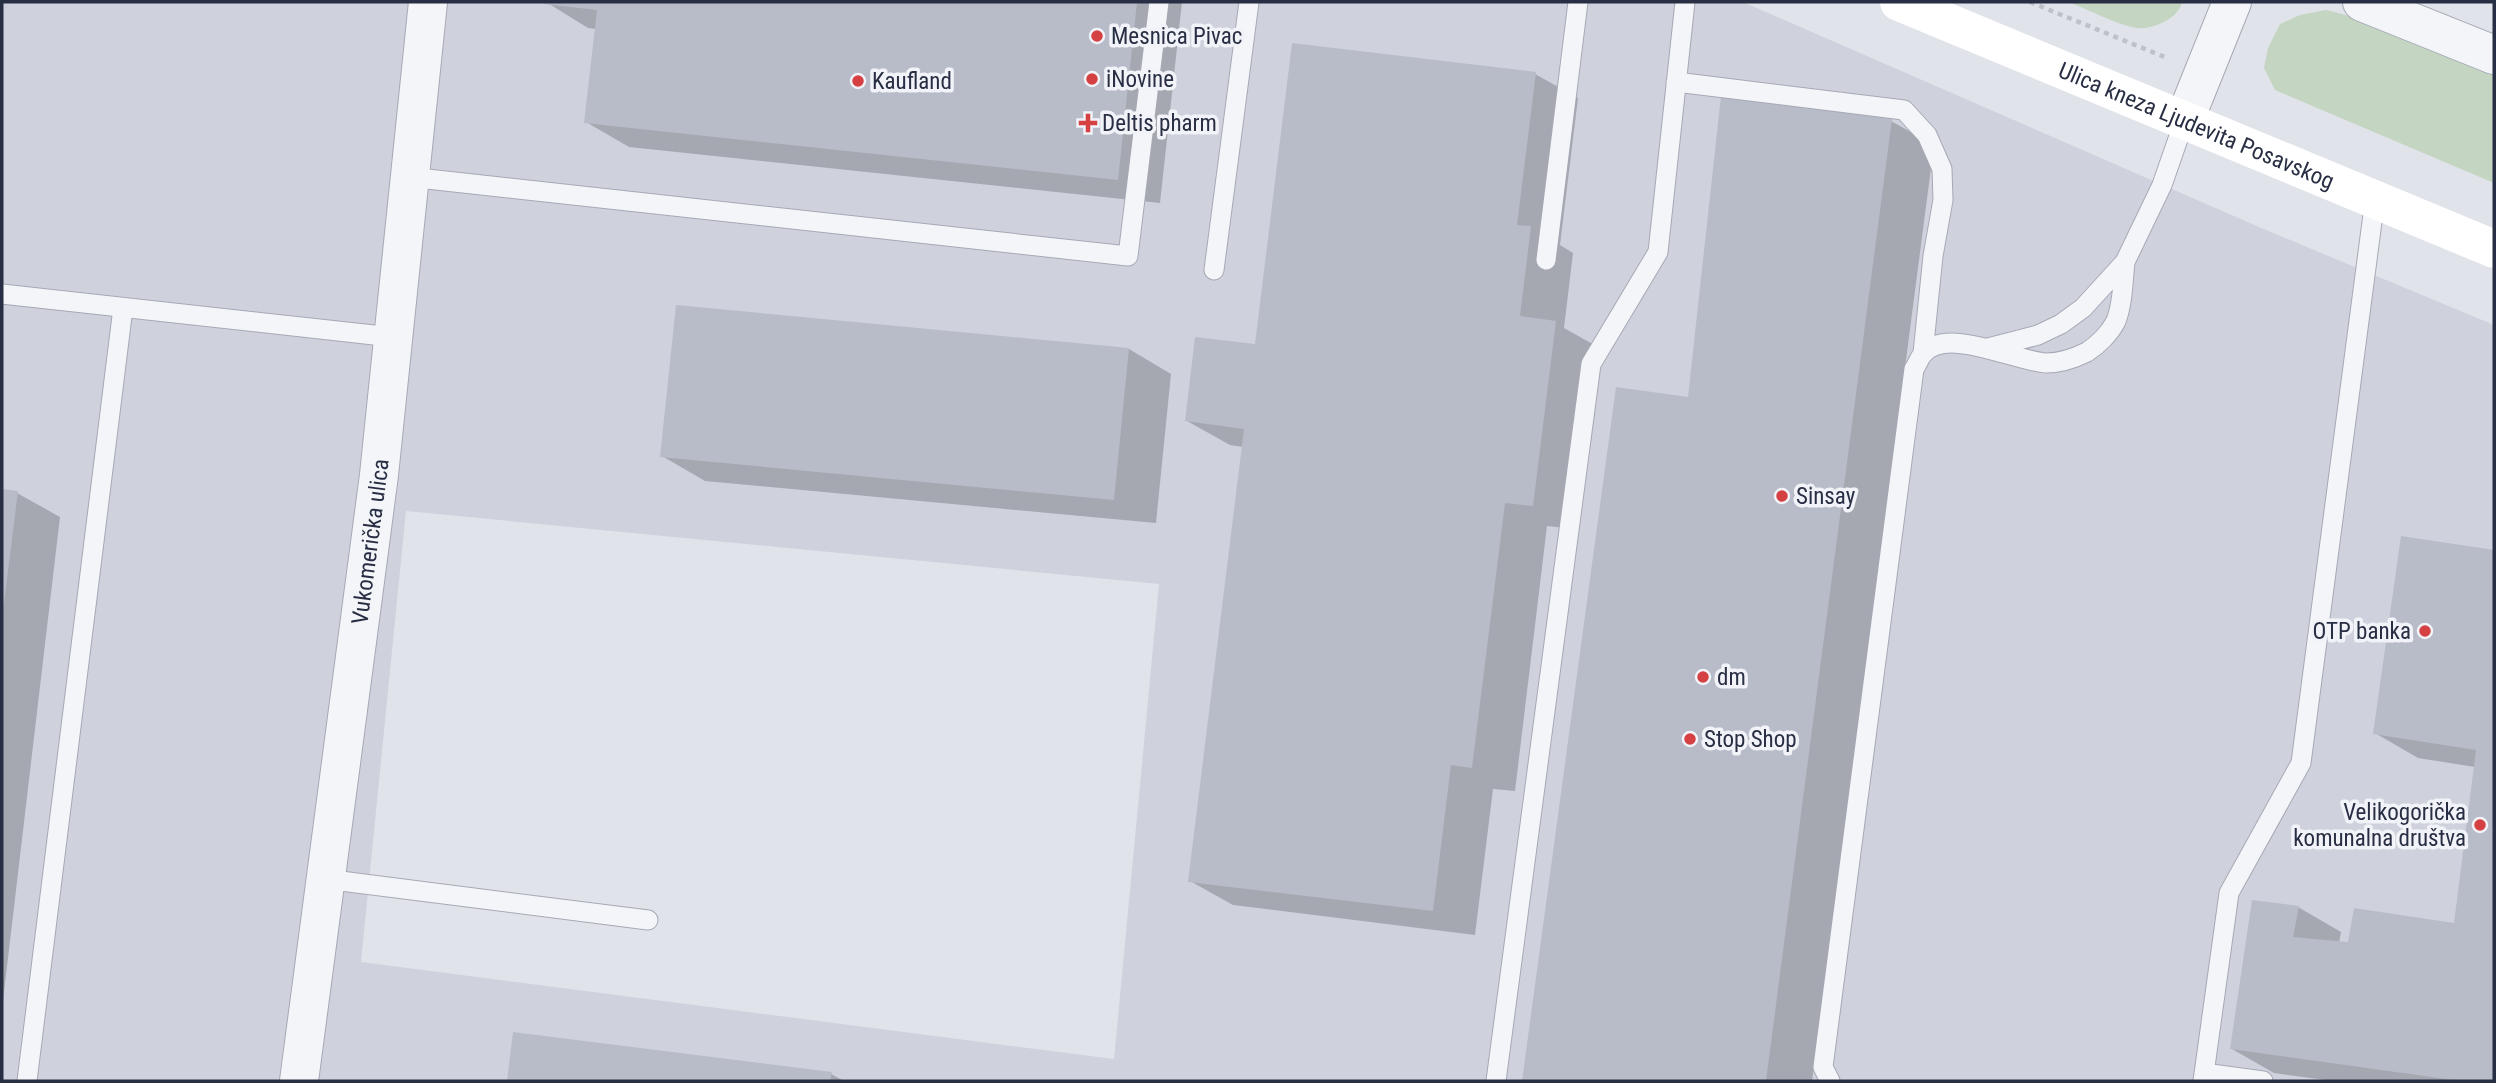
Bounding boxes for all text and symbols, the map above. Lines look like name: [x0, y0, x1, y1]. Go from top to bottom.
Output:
place label: Mesnica Pivac: [1111, 23, 1242, 50]
marker: Mesnica Pivac: [1089, 28, 1105, 44]
street label: Ulica kneza Ljudevita Posavskog: [2055, 56, 2338, 195]
place label: iNovine: [1106, 66, 1174, 93]
place label: Kaufland: [872, 68, 952, 95]
marker: iNovine: [1084, 71, 1100, 87]
marker: Kaufland: [850, 73, 866, 89]
place label: Deltis pharm: [1102, 110, 1217, 137]
marker: Deltis pharm: [1080, 115, 1096, 131]
street label: Vukomerička ulica: [346, 458, 394, 626]
place label: Sinsay: [1796, 483, 1856, 510]
marker: Sinsay: [1774, 488, 1790, 504]
place label: OTP banka: [2313, 618, 2411, 645]
marker: OTP banka: [2417, 623, 2433, 639]
place label: dm: [1717, 664, 1746, 691]
marker: dm: [1695, 669, 1711, 685]
place label: Stop Shop: [1704, 726, 1797, 753]
marker: Stop Shop: [1682, 731, 1698, 747]
place label: Velikogorička komunalna društva: [2293, 799, 2466, 852]
marker: Velikogorička komunalna društva: [2472, 817, 2488, 833]

